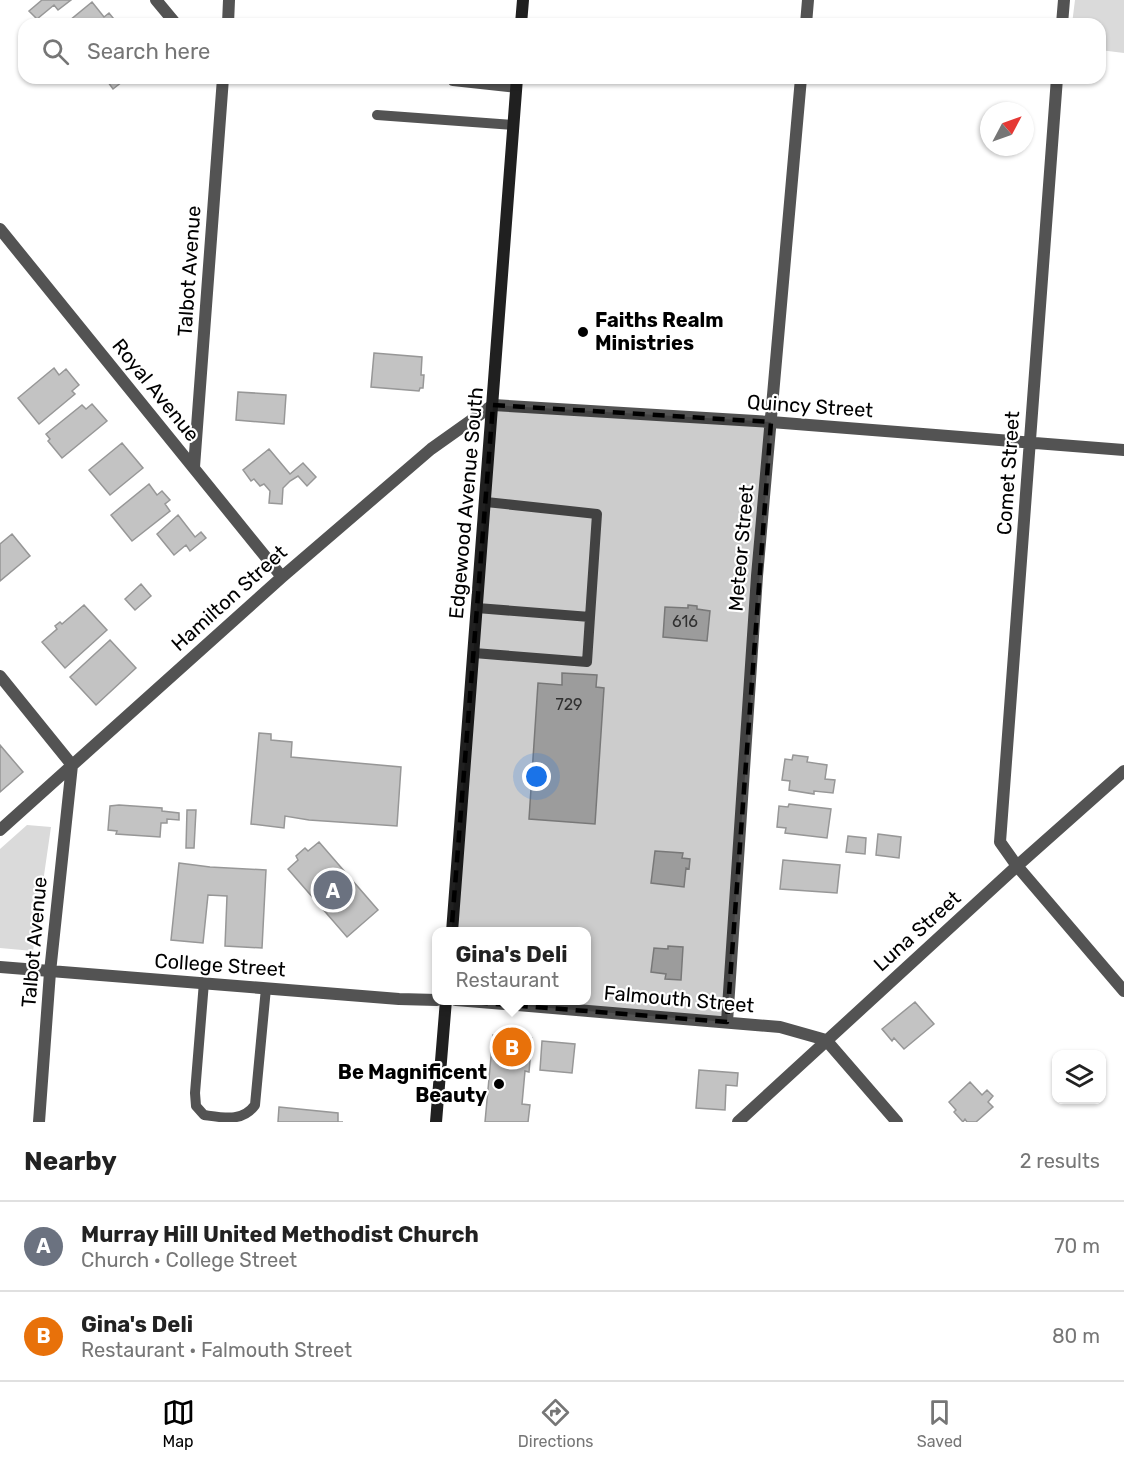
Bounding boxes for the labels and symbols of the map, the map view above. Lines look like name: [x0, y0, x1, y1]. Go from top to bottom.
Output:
north arrow: [980, 102, 1034, 156]
street label: Talbot Avenue: [172, 205, 206, 337]
place label: Faiths Realm Ministries: [595, 308, 724, 355]
marker: Faiths Realm Ministries: [576, 325, 590, 339]
street label: Royal Avenue: [107, 334, 205, 446]
street label: Edgewood Avenue South: [444, 386, 488, 620]
street label: Quincy Street: [746, 390, 874, 422]
street label: Comet Street: [992, 410, 1024, 536]
street label: Meteor Street: [723, 483, 759, 612]
street label: Hamilton Street: [166, 540, 292, 656]
house number: 616: [672, 612, 698, 631]
house number: 729: [555, 695, 583, 714]
your location: [522, 762, 551, 791]
pin: A: [314, 868, 352, 912]
street label: Talbot Avenue: [16, 876, 52, 1008]
street label: Luna Street: [869, 886, 966, 976]
street label: College Street: [154, 948, 287, 982]
street label: Falmouth Street: [603, 980, 755, 1018]
pin: B: [492, 1024, 532, 1070]
place label: Be Magnificent Beauty: [338, 1060, 487, 1107]
marker: Be Magnificent Beauty: [492, 1077, 506, 1091]

